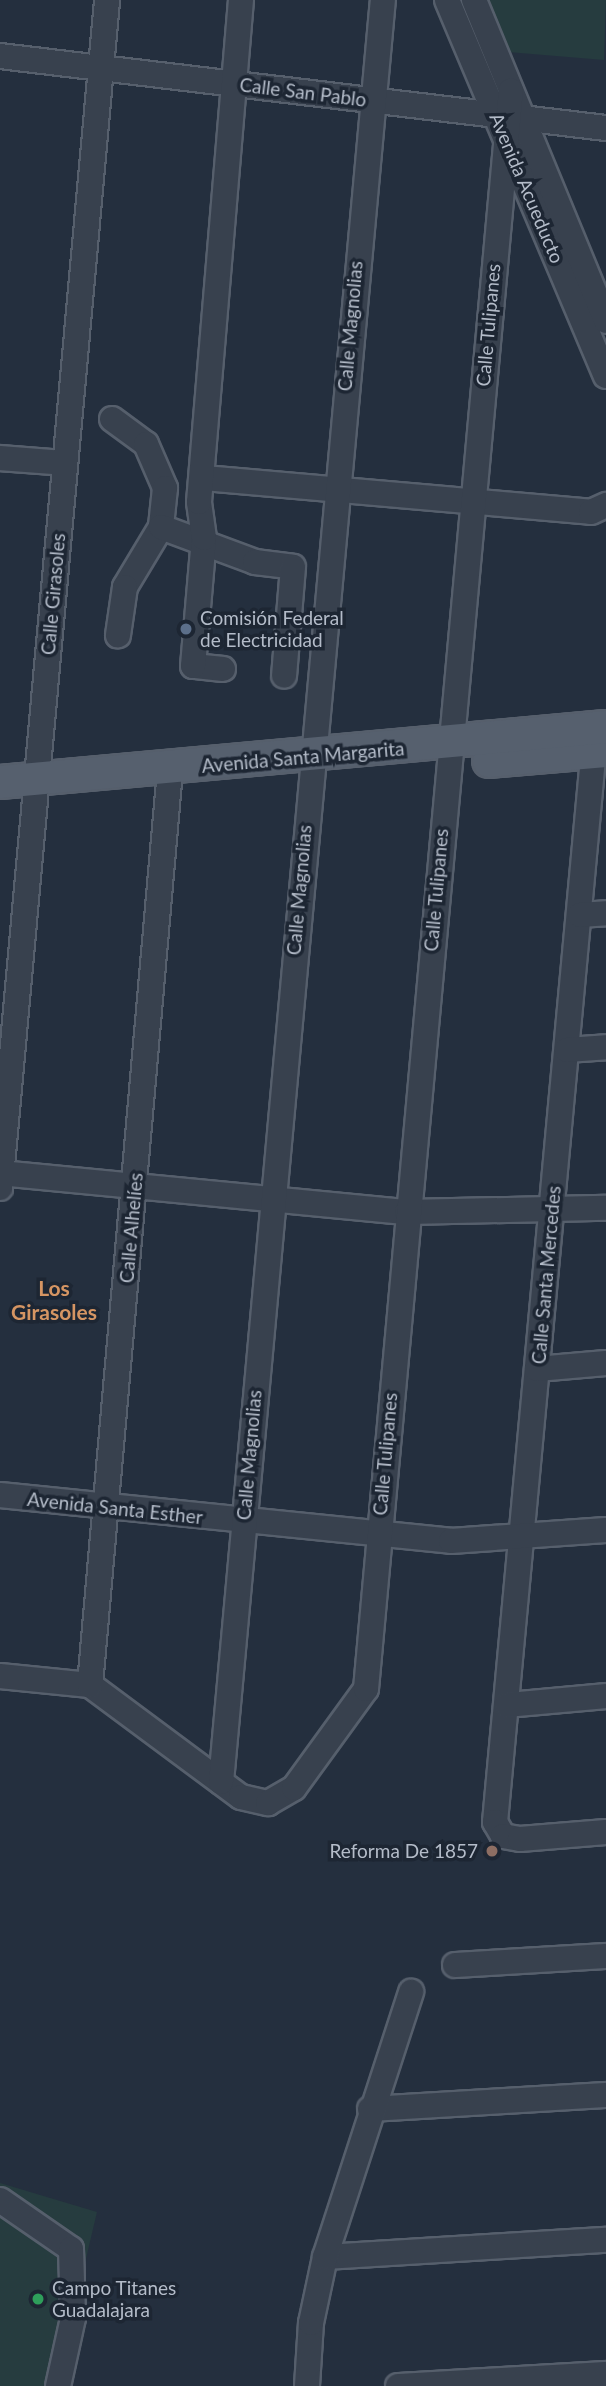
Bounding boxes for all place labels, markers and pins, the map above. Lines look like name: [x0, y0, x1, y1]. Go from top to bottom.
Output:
place label: Comisión Federal de Electricidad: [200, 607, 344, 651]
marker: Comisión Federal de Electricidad: [178, 621, 194, 637]
place label: Reforma De 1857: [330, 1840, 478, 1862]
marker: Reforma De 1857: [484, 1843, 500, 1859]
place label: Campo Titanes Guadalajara: [52, 2277, 177, 2321]
marker: Campo Titanes Guadalajara: [30, 2291, 46, 2307]

